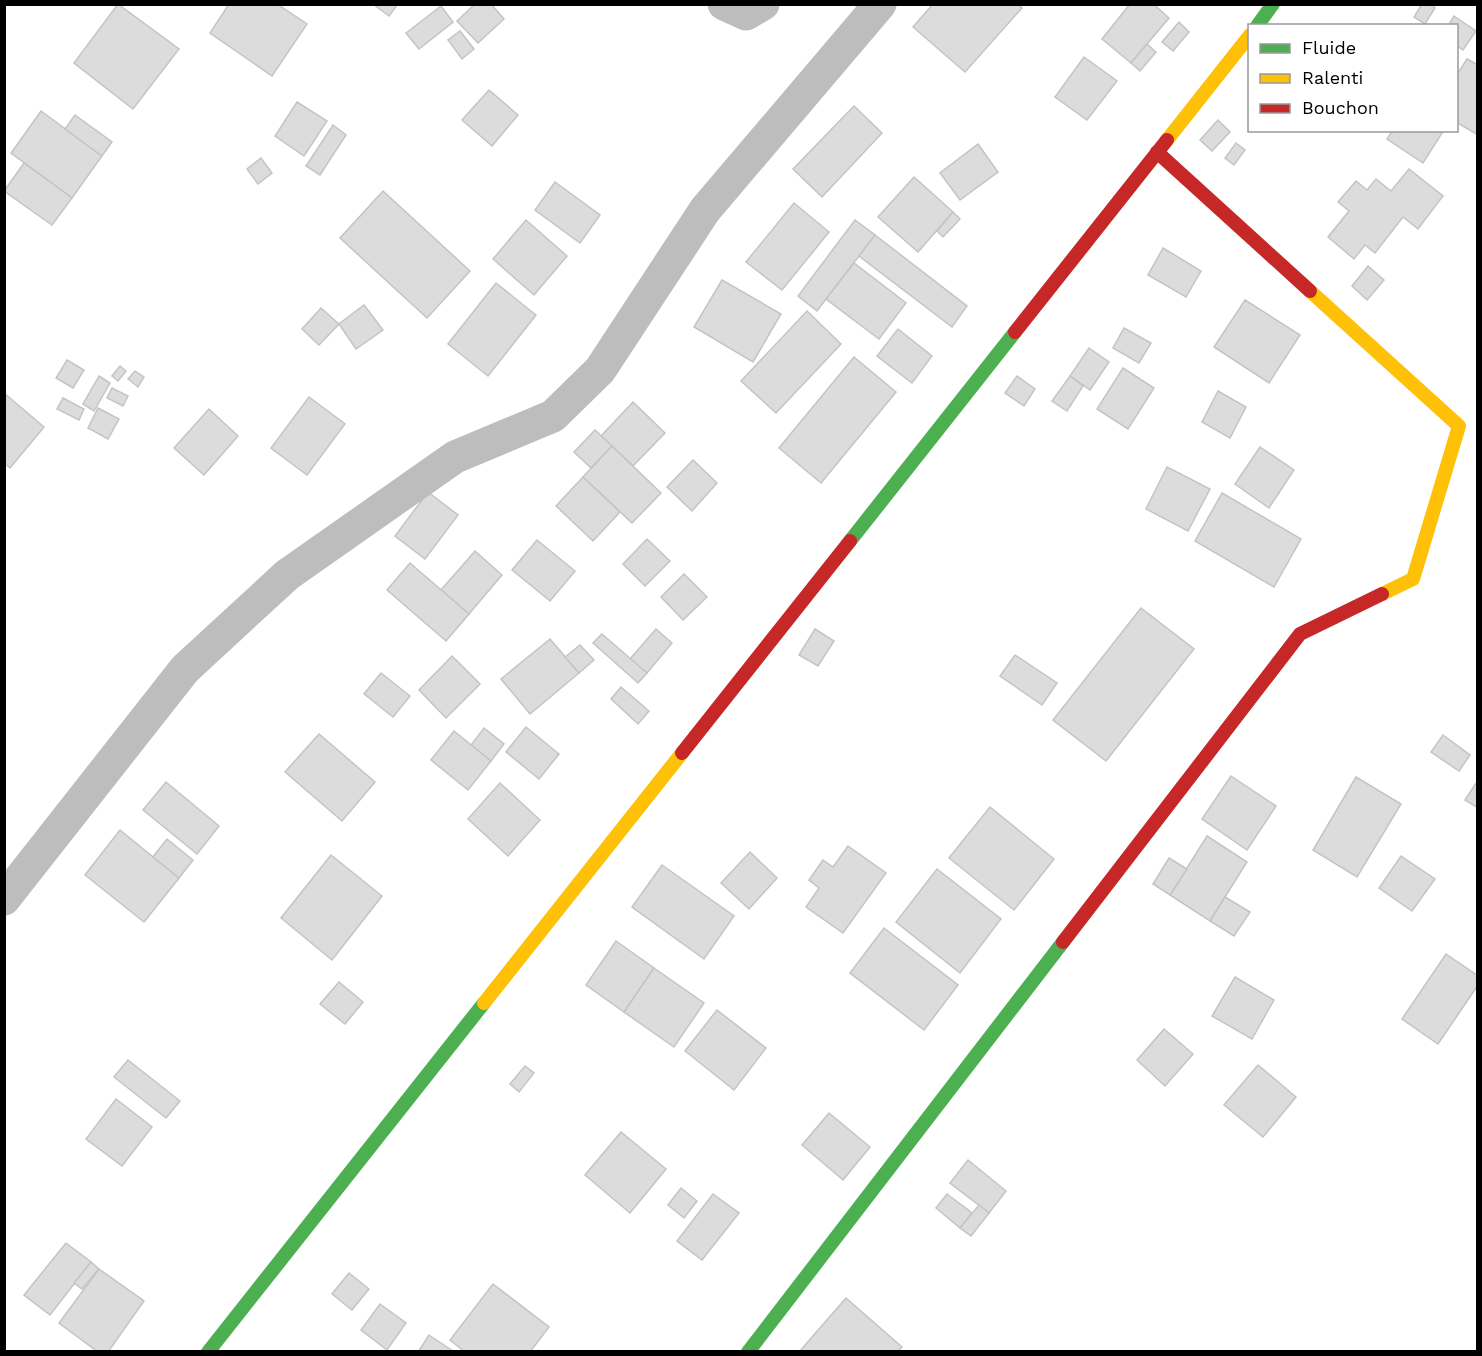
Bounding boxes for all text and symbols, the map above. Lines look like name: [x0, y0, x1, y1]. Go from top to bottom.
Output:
legend: [1248, 24, 1458, 132]
text: Fluide: [1302, 37, 1356, 58]
text: Ralenti: [1302, 67, 1363, 88]
text: Bouchon: [1302, 97, 1379, 118]

